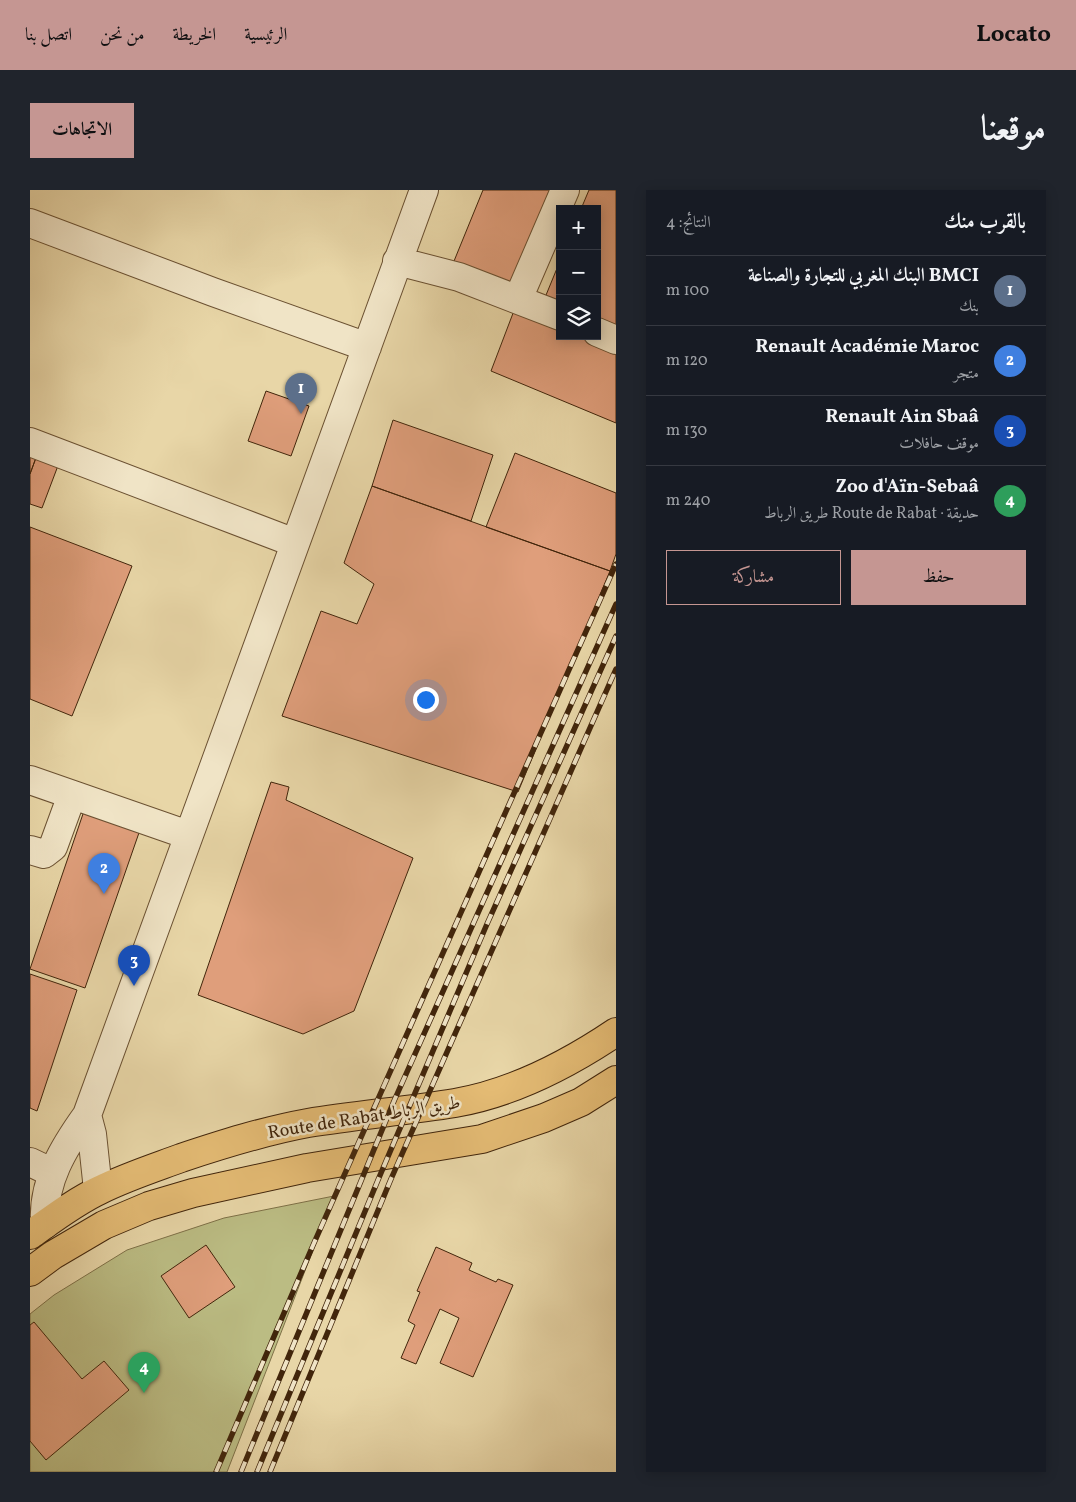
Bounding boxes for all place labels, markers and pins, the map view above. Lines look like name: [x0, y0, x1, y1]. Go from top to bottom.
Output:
pin: 1: [285, 373, 317, 414]
pin: 2: [88, 853, 120, 894]
pin: 3: [118, 945, 150, 986]
pin: 4: [128, 1352, 160, 1393]

